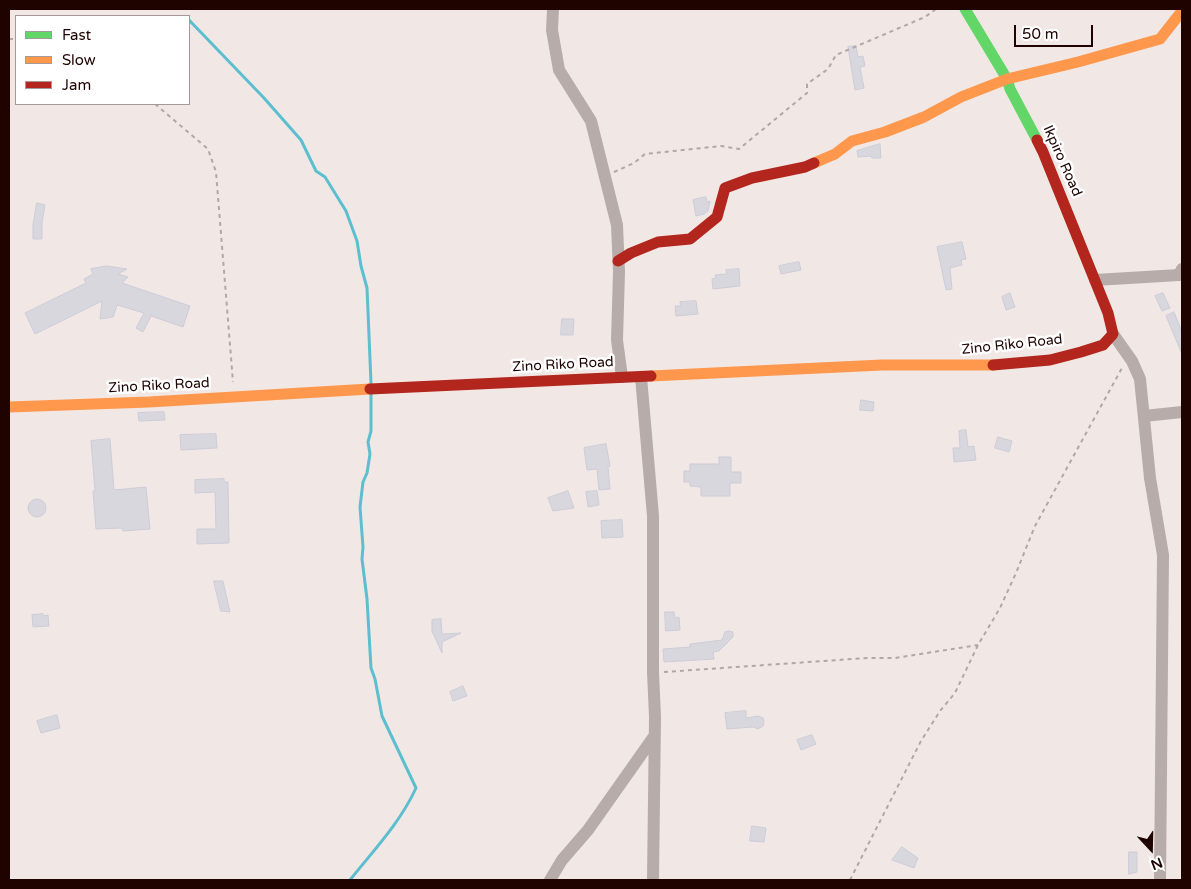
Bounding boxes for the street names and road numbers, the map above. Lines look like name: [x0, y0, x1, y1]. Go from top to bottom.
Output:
street label: Ikpiro Road: [1039, 123, 1085, 199]
street label: Zino Riko Road: [961, 331, 1063, 359]
street label: Zino Riko Road: [512, 354, 614, 376]
street label: Zino Riko Road: [108, 375, 210, 397]

